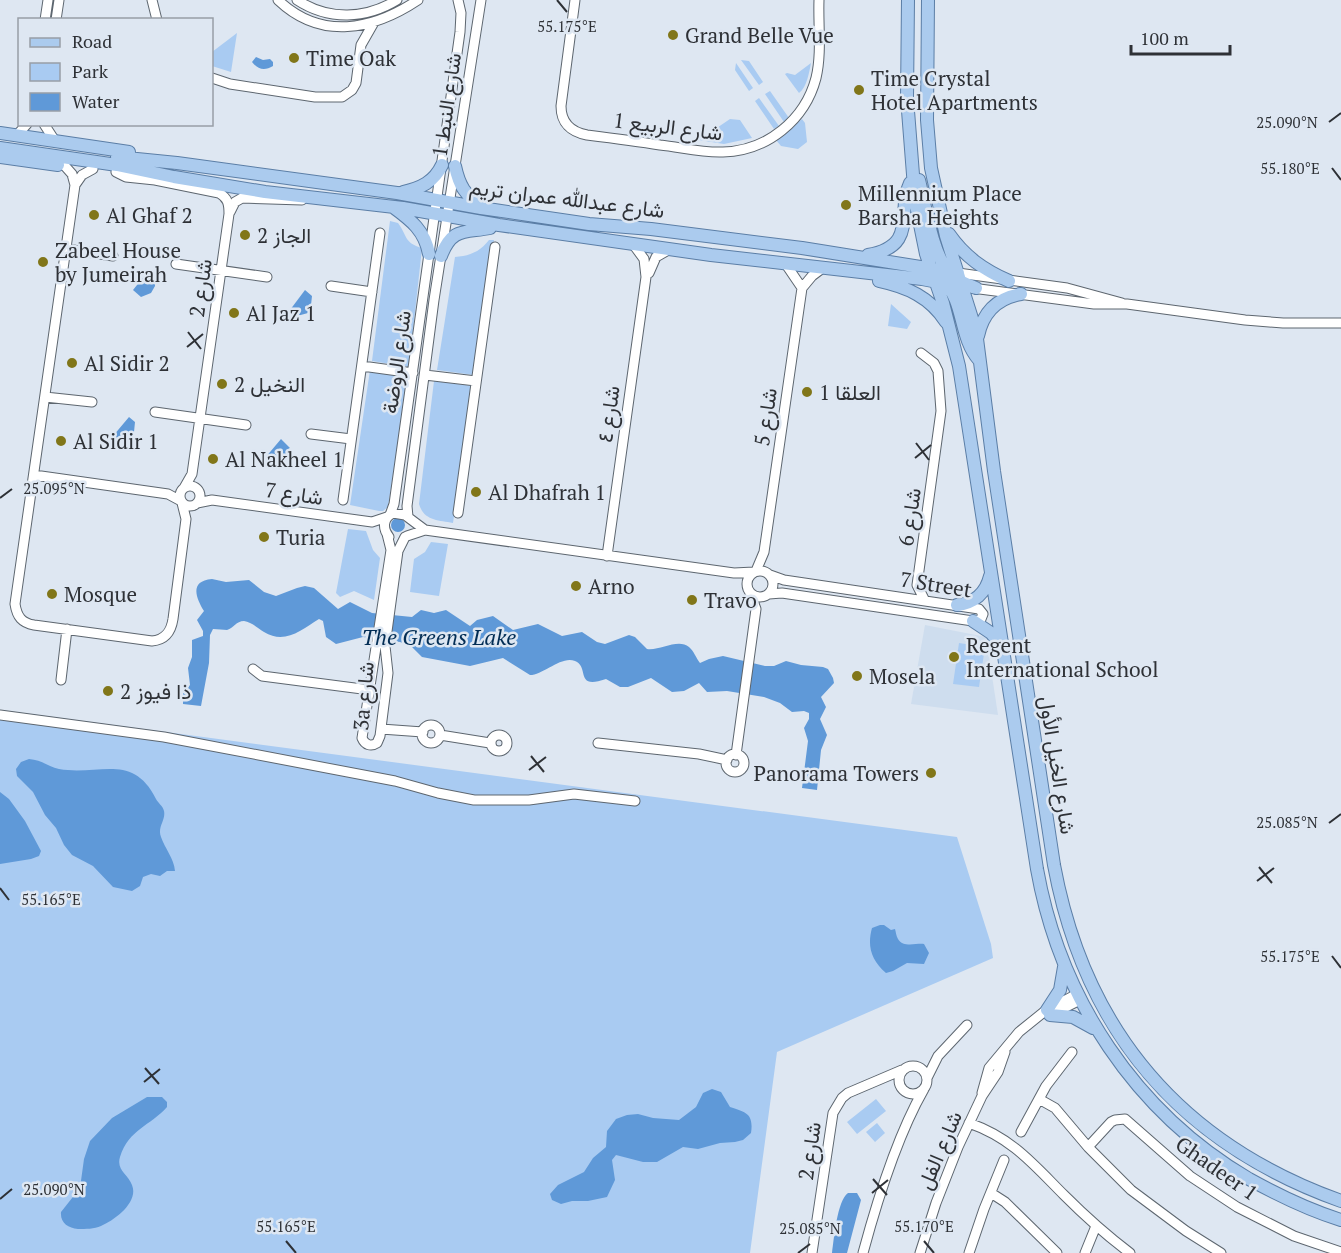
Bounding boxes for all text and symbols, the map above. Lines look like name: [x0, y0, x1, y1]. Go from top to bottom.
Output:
text: 55.175°E: [537, 16, 597, 36]
legend: [18, 18, 213, 126]
scale bar: [1131, 18, 1230, 56]
place label: Grand Belle Vue: [685, 21, 834, 49]
text: 100 m: [1140, 26, 1189, 50]
marker: Grand Belle Vue: [666, 28, 680, 42]
text: Road: [72, 29, 112, 53]
place label: Time Oak: [306, 44, 396, 72]
marker: Time Oak: [287, 51, 301, 65]
street label: شارع النبط 1: [425, 51, 468, 159]
text: Park: [72, 59, 109, 83]
place label: Time Crystal Hotel Apartments: [871, 64, 1038, 116]
marker: Time Crystal Hotel Apartments: [852, 83, 866, 97]
text: Water: [72, 89, 119, 113]
street label: شارع الربيع 1: [612, 105, 724, 148]
text: 25.090°N: [1256, 112, 1318, 132]
text: 55.180°E: [1260, 158, 1320, 178]
street label: شارع عبدالله عمران تريم: [468, 172, 666, 225]
place label: Millennium Place Barsha Heights: [858, 179, 1022, 231]
marker: Millennium Place Barsha Heights: [839, 198, 853, 212]
place label: Al Ghaf 2: [106, 201, 193, 229]
marker: Al Ghaf 2: [87, 208, 101, 222]
place label: الجاز 2: [257, 221, 311, 249]
marker: الجاز 2: [238, 228, 252, 242]
place label: Zabeel House by Jumeirah: [55, 236, 181, 288]
marker: Zabeel House by Jumeirah: [36, 255, 50, 269]
street label: شارع 2: [182, 257, 219, 319]
place label: Al Jaz 1: [246, 299, 316, 327]
marker: Al Jaz 1: [227, 306, 241, 320]
street label: شارع الروضة: [375, 309, 418, 416]
place label: Al Sidir 2: [84, 349, 170, 377]
marker: Al Sidir 2: [65, 356, 79, 370]
place label: النخيل 2: [234, 370, 305, 398]
marker: النخيل 2: [215, 377, 229, 391]
place label: العلقا 1: [819, 378, 881, 406]
street label: شارع ٤: [590, 384, 627, 444]
marker: العلقا 1: [800, 385, 814, 399]
street label: شارع 5: [747, 386, 784, 448]
place label: Al Sidir 1: [73, 427, 159, 455]
marker: Al Sidir 1: [54, 434, 68, 448]
place label: Al Nakheel 1: [225, 445, 344, 473]
marker: Al Nakheel 1: [206, 452, 220, 466]
street label: شارع 7: [263, 475, 325, 512]
text: 25.095°N: [23, 478, 85, 498]
place label: Al Dhafrah 1: [488, 478, 606, 506]
marker: Al Dhafrah 1: [469, 485, 483, 499]
street label: شارع 6: [891, 486, 928, 548]
place label: Turia: [276, 523, 326, 551]
marker: Turia: [257, 530, 271, 544]
street label: 7 Street: [898, 565, 974, 604]
place label: Arno: [588, 572, 635, 600]
marker: Arno: [569, 579, 583, 593]
place label: Mosque: [64, 580, 137, 608]
place label: Travo: [704, 586, 757, 614]
marker: Mosque: [45, 587, 59, 601]
marker: Travo: [685, 593, 699, 607]
water label: The Greens Lake: [362, 622, 516, 651]
place label: Regent International School: [966, 631, 1159, 683]
marker: Regent International School: [947, 650, 961, 664]
street label: 3a شارع: [346, 660, 381, 732]
place label: Mosela: [869, 662, 936, 690]
marker: Mosela: [850, 669, 864, 683]
place label: ذا فيوز 2: [120, 677, 191, 705]
marker: ذا فيوز 2: [101, 684, 115, 698]
street label: شارع الخيل الأول: [1032, 694, 1083, 836]
place label: Panorama Towers: [754, 759, 919, 787]
marker: Panorama Towers: [924, 766, 938, 780]
text: 25.085°N: [1256, 812, 1318, 832]
text: 55.165°E: [21, 889, 81, 909]
text: 55.175°E: [1260, 946, 1320, 966]
street label: شارع الفل: [910, 1106, 969, 1194]
street label: شارع 2: [791, 1120, 828, 1182]
street label: Ghadeer 1: [1170, 1129, 1264, 1207]
text: 25.090°N: [23, 1179, 85, 1199]
text: 55.165°E: [256, 1216, 316, 1236]
text: 55.170°E: [894, 1216, 954, 1236]
text: 25.085°N: [779, 1218, 841, 1238]

